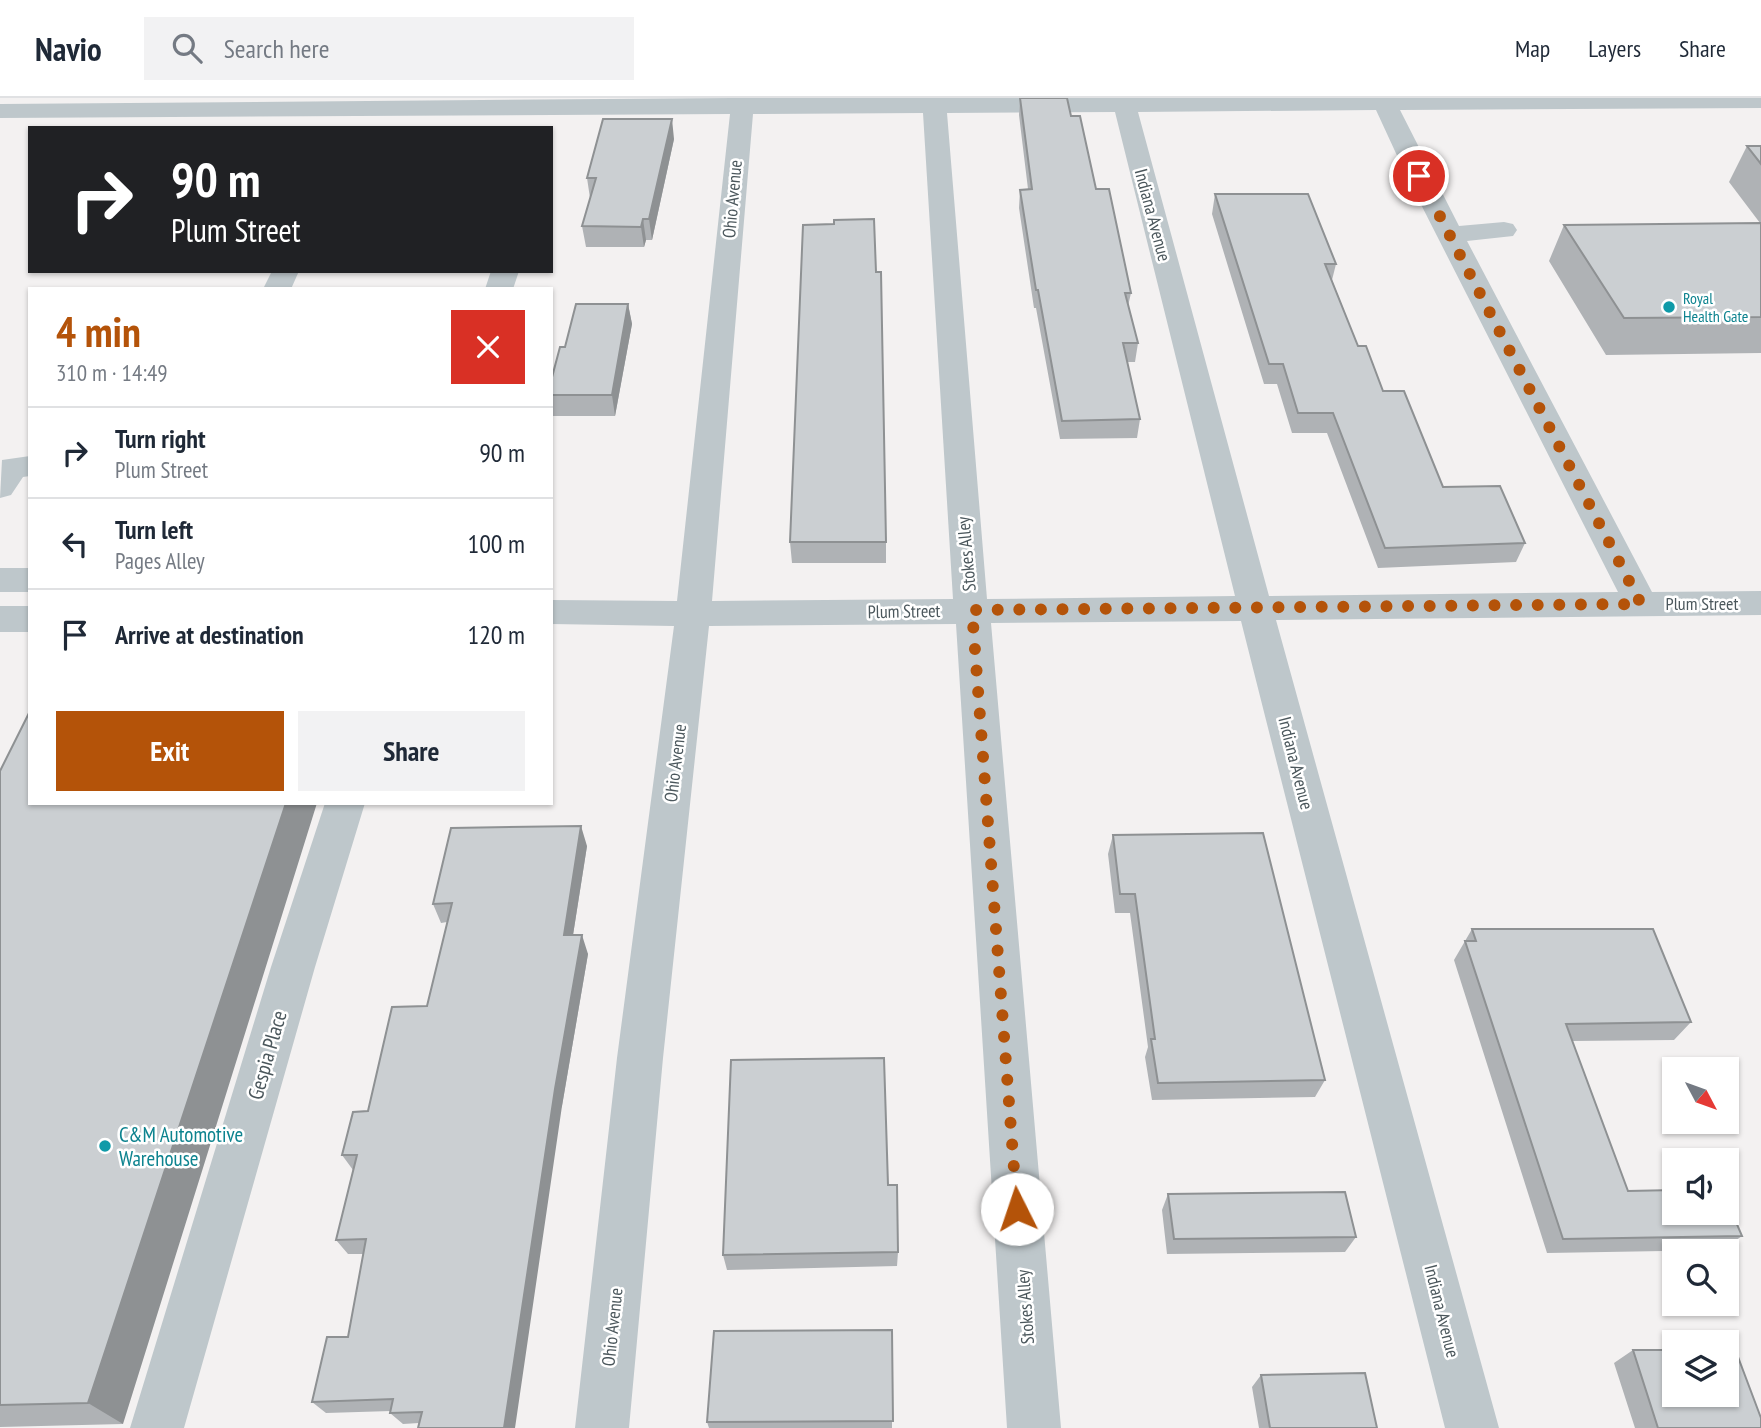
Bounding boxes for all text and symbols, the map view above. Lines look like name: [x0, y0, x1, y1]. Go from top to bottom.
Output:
search box: [144, 17, 634, 80]
text: Navio: [35, 27, 102, 70]
icon: search: [168, 29, 206, 67]
text: Search here: [224, 32, 329, 65]
text: Map: [1515, 33, 1550, 64]
text: Layers: [1588, 33, 1641, 64]
text: Share: [1679, 33, 1726, 64]
pin: [1389, 146, 1449, 206]
text: 90 m: [171, 147, 260, 211]
icon: right: [56, 154, 147, 245]
icon: arrive: [1400, 157, 1438, 195]
street label: Ohio Avenue: [717, 159, 747, 239]
street label: Indiana Avenue: [1130, 166, 1176, 264]
text: Plum Street: [171, 209, 301, 251]
place label: Royal Health Gate: [1683, 288, 1748, 326]
marker: Royal Health Gate: [1661, 299, 1677, 315]
text: 4 min: [56, 304, 141, 359]
button: close: [451, 310, 525, 384]
text: 310 m · 14:49: [56, 358, 168, 387]
text: Turn right: [115, 422, 206, 455]
icon: right: [56, 434, 94, 472]
text: 90 m: [479, 436, 525, 469]
text: Plum Street: [115, 455, 208, 484]
text: Turn left: [115, 513, 193, 546]
street label: Stokes Alley: [951, 516, 981, 592]
icon: left: [56, 525, 94, 563]
text: 100 m: [467, 527, 525, 560]
text: Pages Alley: [115, 546, 205, 575]
street label: Plum Street: [1666, 592, 1739, 615]
street label: Plum Street: [867, 599, 941, 623]
icon: arrive: [56, 616, 94, 654]
text: Arrive at destination: [115, 618, 304, 651]
text: 120 m: [467, 618, 525, 651]
button: Exit: [56, 711, 284, 791]
button: Share: [298, 711, 525, 791]
street label: Indiana Avenue: [1273, 714, 1319, 812]
street label: Ohio Avenue: [659, 723, 691, 803]
street label: Gespia Place: [241, 1007, 293, 1103]
north arrow: [1662, 1057, 1740, 1134]
map controls: [1662, 1057, 1739, 1407]
place label: C&M Automotive Warehouse: [119, 1121, 243, 1172]
marker: C&M Automotive Warehouse: [97, 1138, 113, 1154]
button: sound: [1662, 1148, 1739, 1225]
position arrow: [980, 1172, 1054, 1246]
button: search: [1662, 1239, 1739, 1316]
street label: Indiana Avenue: [1419, 1262, 1465, 1360]
street label: Stokes Alley: [1011, 1269, 1039, 1345]
street label: Ohio Avenue: [596, 1287, 628, 1367]
button: layers: [1662, 1330, 1739, 1407]

